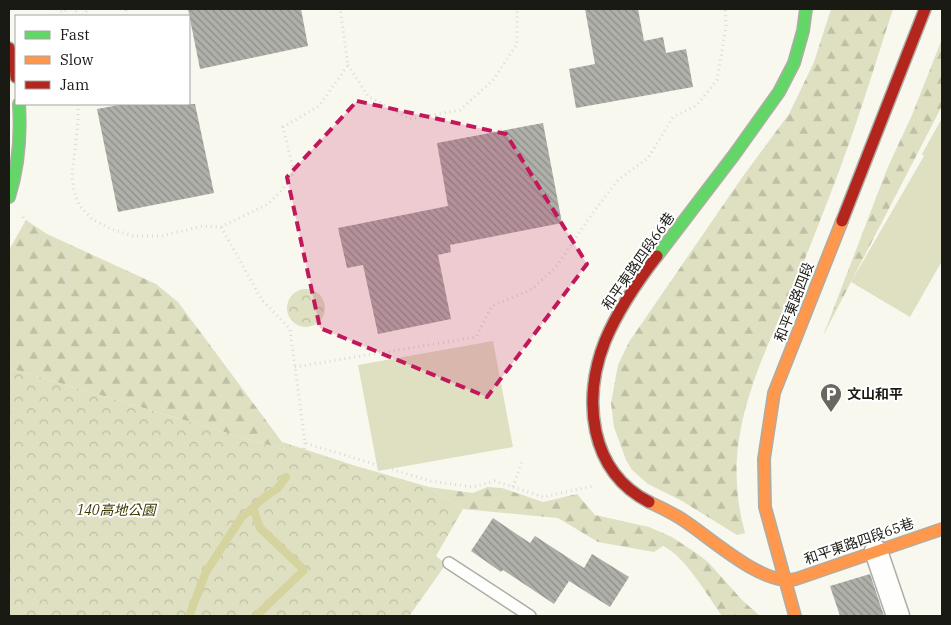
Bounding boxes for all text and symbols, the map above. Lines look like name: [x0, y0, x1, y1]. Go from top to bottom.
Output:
legend: [15, 15, 190, 105]
text: Fast: [60, 25, 90, 44]
text: Slow: [60, 50, 94, 69]
text: Jam: [60, 75, 89, 94]
street label: 和平東路四段66巷: [598, 209, 678, 313]
street label: 和平東路四段: [771, 260, 817, 344]
parking icon: 文山和平: [819, 382, 843, 413]
place label: 文山和平: [847, 385, 903, 403]
park label: 140高地公園: [76, 501, 158, 519]
street label: 和平東路四段65巷: [802, 514, 916, 568]

